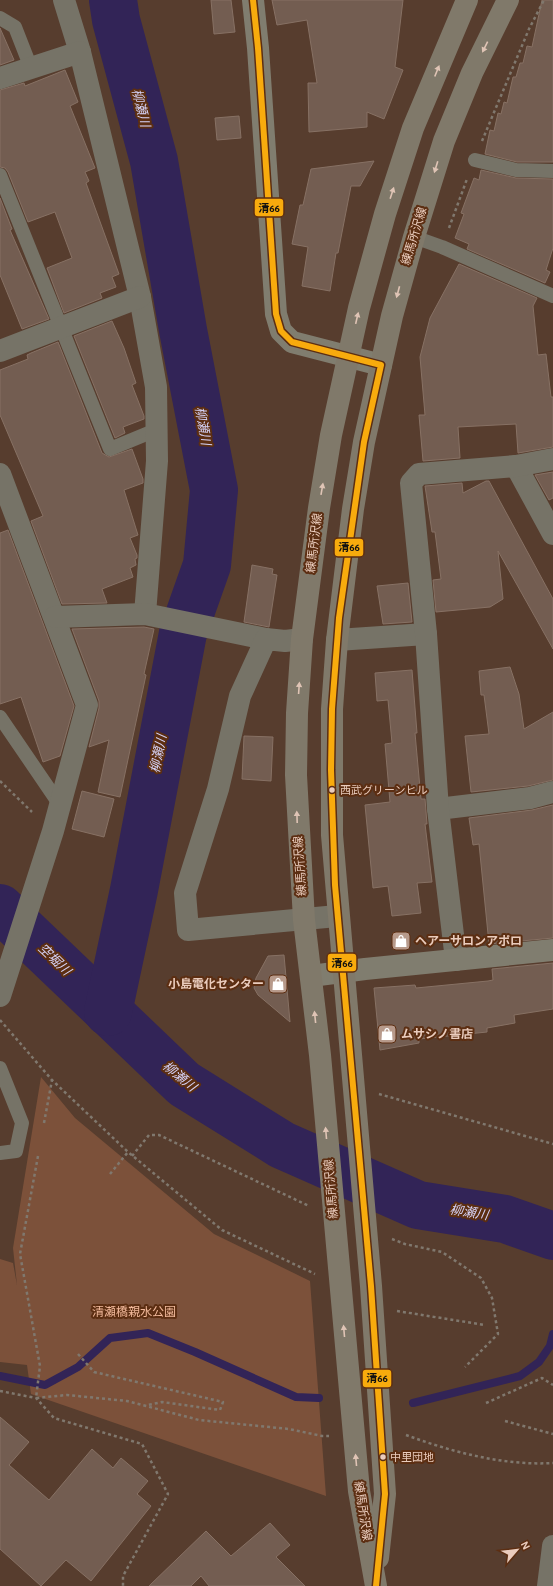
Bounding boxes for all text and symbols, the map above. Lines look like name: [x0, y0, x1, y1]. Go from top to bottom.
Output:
one-way arrow: [482, 41, 488, 53]
one-way arrow: [434, 64, 440, 76]
water label: 柳瀬川: [129, 87, 152, 130]
one-way arrow: [433, 162, 439, 174]
one-way arrow: [389, 186, 395, 198]
line badge: 清66: [254, 198, 284, 217]
text: 清66: [258, 203, 280, 214]
street label: 練馬所沢線: [399, 205, 429, 266]
one-way arrow: [395, 286, 401, 298]
one-way arrow: [354, 312, 360, 324]
water label: 柳瀬川: [192, 405, 213, 448]
one-way arrow: [319, 483, 325, 495]
street label: 練馬所沢線: [303, 512, 324, 574]
line badge: 清66: [334, 538, 364, 557]
text: 清66: [338, 542, 360, 553]
one-way arrow: [296, 682, 303, 694]
water label: 柳瀬川: [148, 731, 169, 774]
place label: 西武グリーンヒル: [340, 784, 427, 796]
marker: 西武グリーンヒル: [327, 785, 337, 795]
one-way arrow: [294, 811, 301, 823]
street label: 練馬所沢線: [291, 836, 308, 896]
shop icon: ヘアーサロンアポロ: [390, 930, 412, 952]
place label: ヘアーサロンアポロ: [415, 935, 522, 947]
water label: 空堀川: [35, 941, 75, 980]
line badge: 清66: [327, 953, 357, 972]
text: 清66: [331, 958, 353, 969]
shop icon: 小島電化センター: [267, 973, 289, 995]
place label: 小島電化センター: [168, 977, 264, 990]
one-way arrow: [312, 1011, 318, 1023]
shop icon: ムサシノ書店: [376, 1023, 398, 1045]
place label: ムサシノ書店: [401, 1028, 473, 1040]
water label: 柳瀬川: [160, 1059, 200, 1096]
one-way arrow: [323, 1127, 330, 1139]
street label: 練馬所沢線: [321, 1159, 340, 1220]
water label: 柳瀬川: [449, 1203, 491, 1223]
park label: 清瀬橋親水公園: [92, 1305, 176, 1318]
one-way arrow: [340, 1325, 347, 1337]
line badge: 清66: [362, 1369, 392, 1388]
text: 清66: [366, 1373, 388, 1384]
marker: 中里団地: [378, 1452, 388, 1462]
place label: 中里団地: [390, 1452, 434, 1463]
one-way arrow: [353, 1454, 359, 1466]
street label: 練馬所沢線: [352, 1480, 375, 1542]
north arrow: [497, 1530, 537, 1570]
text: N: [519, 1540, 532, 1552]

